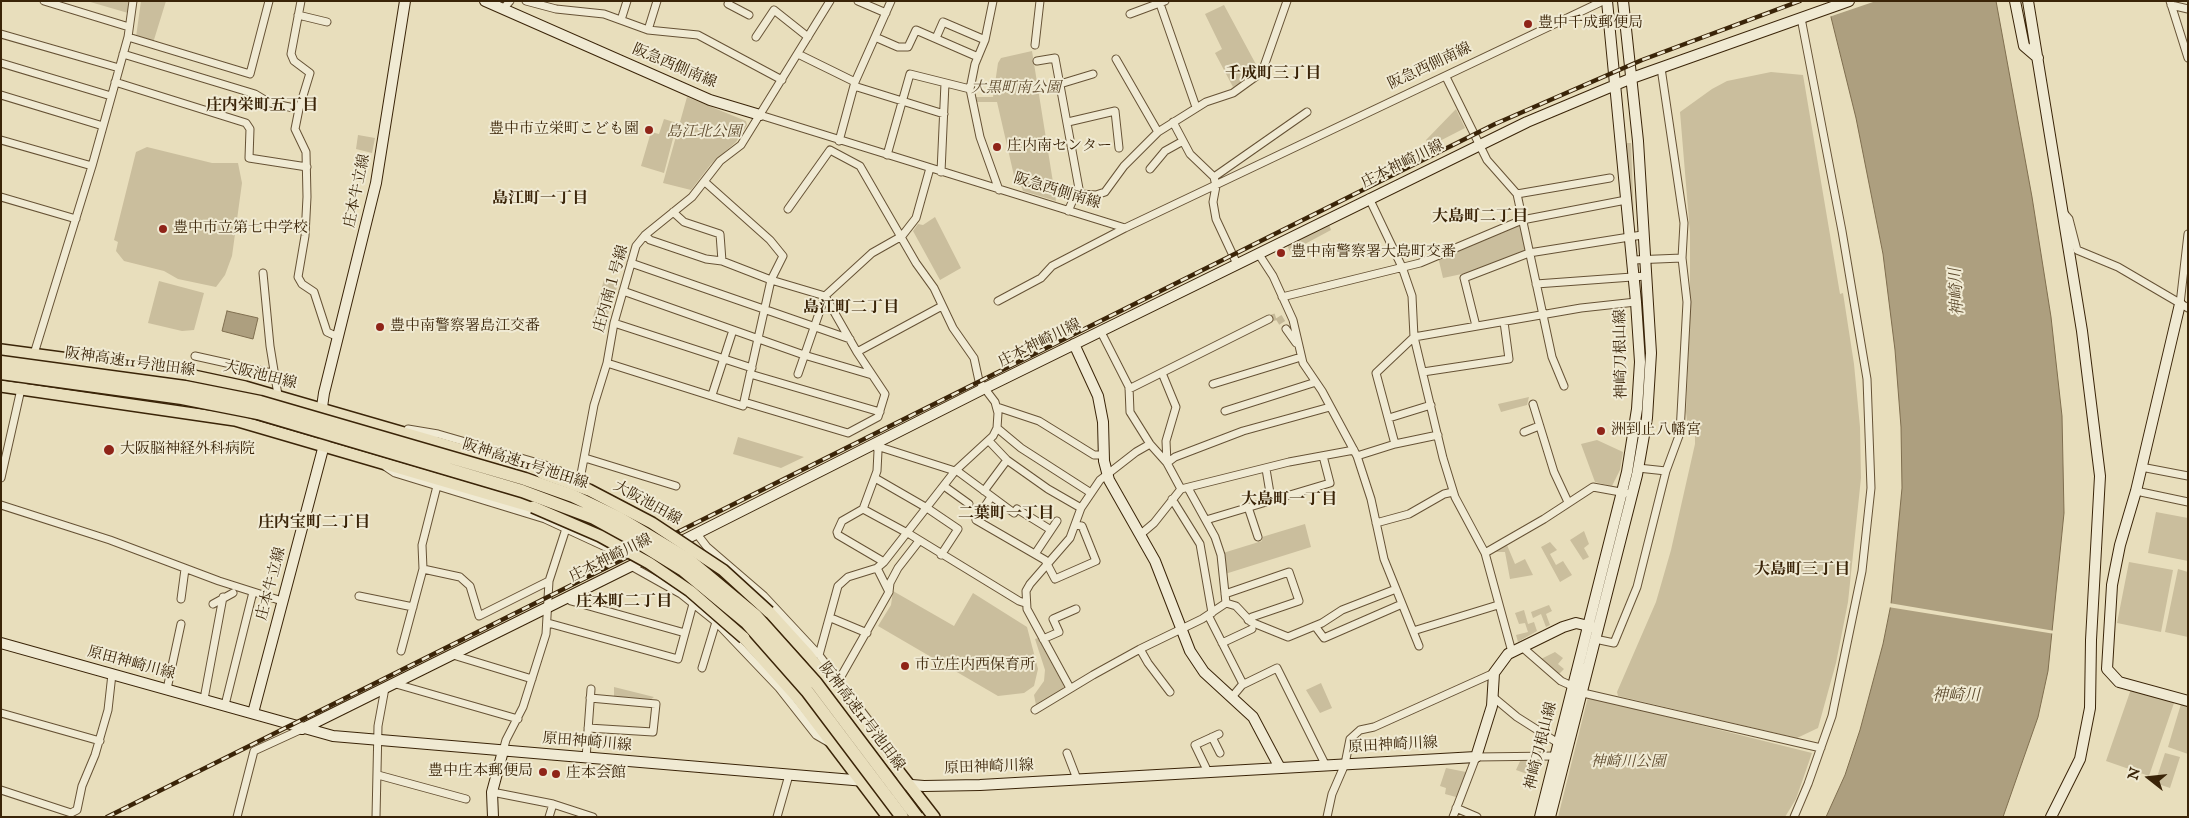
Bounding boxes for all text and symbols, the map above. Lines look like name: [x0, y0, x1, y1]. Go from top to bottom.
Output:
place label: 豊中千成郵便局: [1538, 15, 1643, 33]
marker: 豊中千成郵便局: [1522, 18, 1534, 30]
street label: 阪急西側南線: [1385, 40, 1475, 94]
street label: 阪急西側南線: [629, 41, 719, 93]
district label: 千成町三丁目: [1225, 65, 1321, 85]
park label: 大黒町南公園: [971, 80, 1061, 98]
district label: 庄内栄町五丁目: [206, 97, 318, 117]
place label: 豊中市立栄町こども園: [489, 121, 639, 139]
marker: 豊中市立栄町こども園: [643, 124, 655, 136]
park label: 島江北公園: [667, 124, 741, 142]
street label: 庄本神崎川線: [1359, 137, 1447, 193]
place label: 庄内南センター: [1007, 138, 1112, 156]
marker: 庄内南センター: [991, 141, 1003, 153]
street label: 庄本牛立線: [341, 152, 375, 230]
street label: 阪急西側南線: [1011, 170, 1103, 214]
district label: 島江町一丁目: [492, 190, 588, 210]
district label: 大島町二丁目: [1432, 208, 1528, 228]
place label: 豊中市立第七中学校: [173, 220, 308, 238]
marker: 豊中市立第七中学校: [157, 223, 169, 235]
street label: 庄内南１号線: [591, 243, 633, 335]
place label: 豊中南警察署大島町交番: [1291, 244, 1456, 262]
marker: 豊中南警察署大島町交番: [1275, 247, 1287, 259]
water label: 神崎川: [1947, 268, 1969, 316]
district label: 島江町二丁目: [803, 299, 899, 319]
street label: 神崎刀根山線: [1612, 309, 1632, 399]
street label: 庄本神崎川線: [996, 316, 1084, 372]
place label: 豊中南警察署島江交番: [390, 318, 540, 336]
marker: 豊中南警察署島江交番: [374, 321, 386, 333]
street label: 阪神高速11号池田線: [64, 345, 196, 381]
street label: 大阪池田線: [221, 358, 299, 394]
place label: 洲到止八幡宮: [1611, 422, 1701, 440]
marker: 洲到止八幡宮: [1595, 425, 1607, 437]
street label: 阪神高速11号池田線: [460, 436, 590, 494]
place label: 大阪脳神経外科病院: [120, 441, 255, 459]
marker: 大阪脳神経外科病院: [102, 443, 116, 457]
street label: 大阪池田線: [610, 478, 684, 530]
district label: 大島町一丁目: [1241, 491, 1337, 511]
district label: 二葉町一丁目: [958, 505, 1054, 525]
district label: 庄内宝町二丁目: [258, 514, 370, 534]
street label: 庄本神崎川線: [567, 531, 655, 587]
street label: 庄本牛立線: [254, 545, 290, 623]
district label: 大島町三丁目: [1754, 561, 1850, 581]
district label: 庄本町二丁目: [576, 593, 672, 613]
street label: 原田神崎川線: [85, 644, 177, 684]
place label: 市立庄内西保育所: [915, 657, 1035, 675]
street label: 阪神高速11号池田線: [814, 659, 908, 775]
marker: 市立庄内西保育所: [899, 660, 911, 672]
water label: 神崎川: [1932, 687, 1980, 707]
street label: 神崎刀根山線: [1522, 700, 1562, 792]
street label: 原田神崎川線: [541, 730, 633, 756]
street label: 原田神崎川線: [1348, 735, 1438, 757]
north arrow: [2124, 753, 2174, 803]
park label: 神崎川公園: [1591, 754, 1665, 772]
street label: 原田神崎川線: [944, 757, 1034, 779]
place label: 豊中庄本郵便局: [428, 763, 533, 781]
place label: 庄本会館: [566, 765, 626, 783]
marker: 豊中庄本郵便局: [537, 766, 549, 778]
text: N: [2124, 766, 2145, 782]
marker: 庄本会館: [550, 768, 562, 780]

